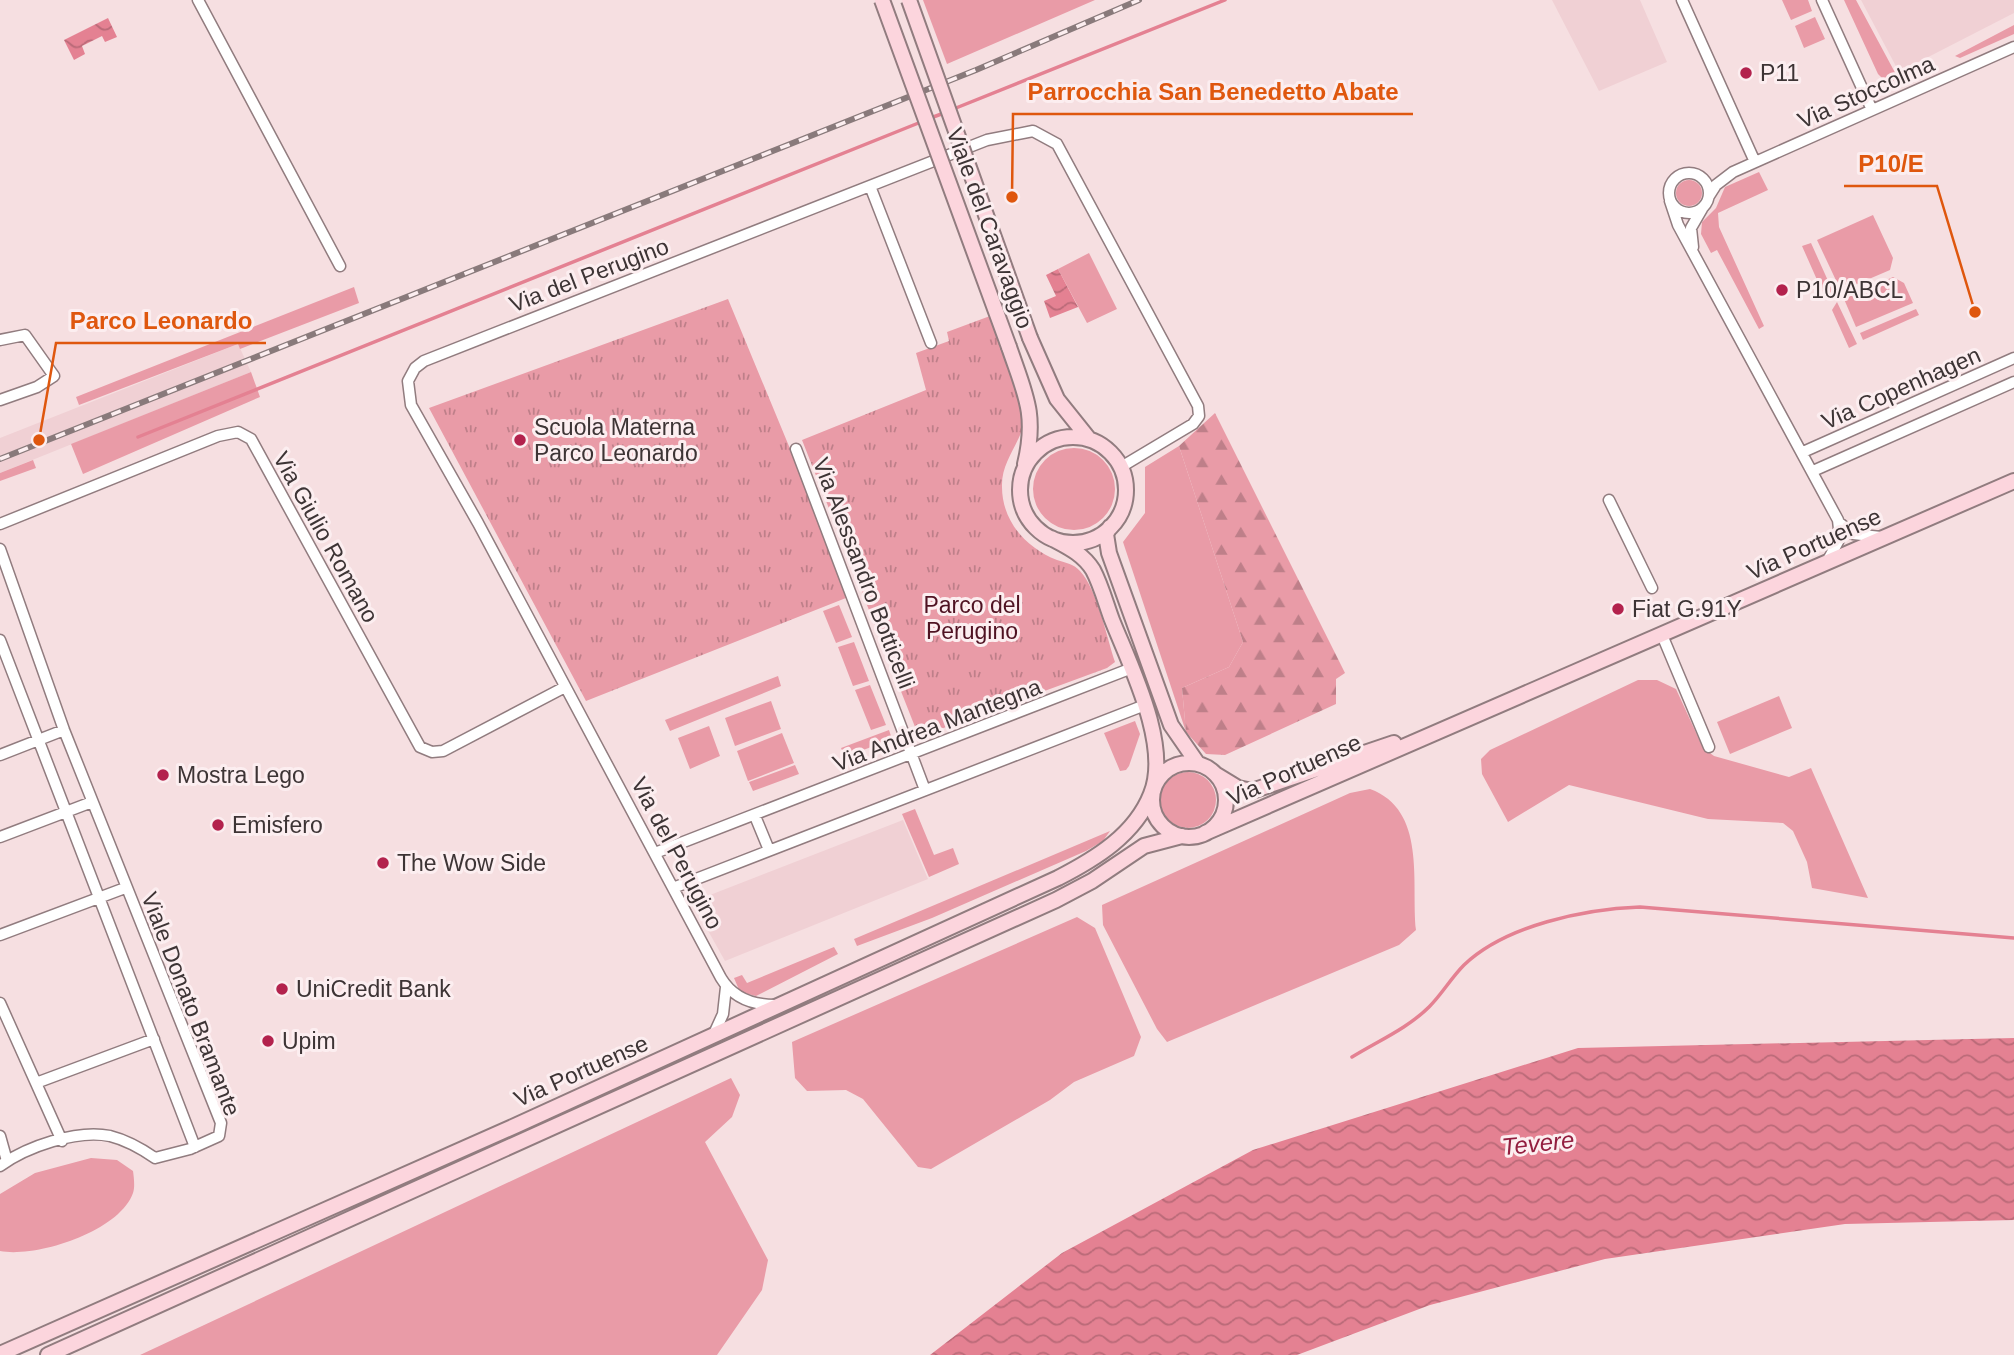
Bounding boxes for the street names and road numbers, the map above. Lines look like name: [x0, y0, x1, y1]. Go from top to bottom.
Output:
street label: Via Stoccolma: [1794, 50, 1938, 134]
street label: Viale del Caravaggio: [942, 124, 1038, 332]
street label: Via del Perugino: [506, 233, 672, 317]
street label: Via Copenhagen: [1818, 341, 1984, 435]
street label: Via Giulio Romano: [268, 447, 384, 627]
street label: Via Alessandro Botticelli: [808, 454, 920, 692]
street label: Via Portuense: [1743, 503, 1885, 585]
street label: Via Andrea Mantegna: [829, 673, 1045, 777]
street label: Via Portuense: [1223, 729, 1365, 811]
street label: Via del Perugino: [626, 773, 728, 933]
street label: Viale Donato Bramante: [136, 889, 246, 1119]
street label: Via Portuense: [510, 1030, 652, 1112]

